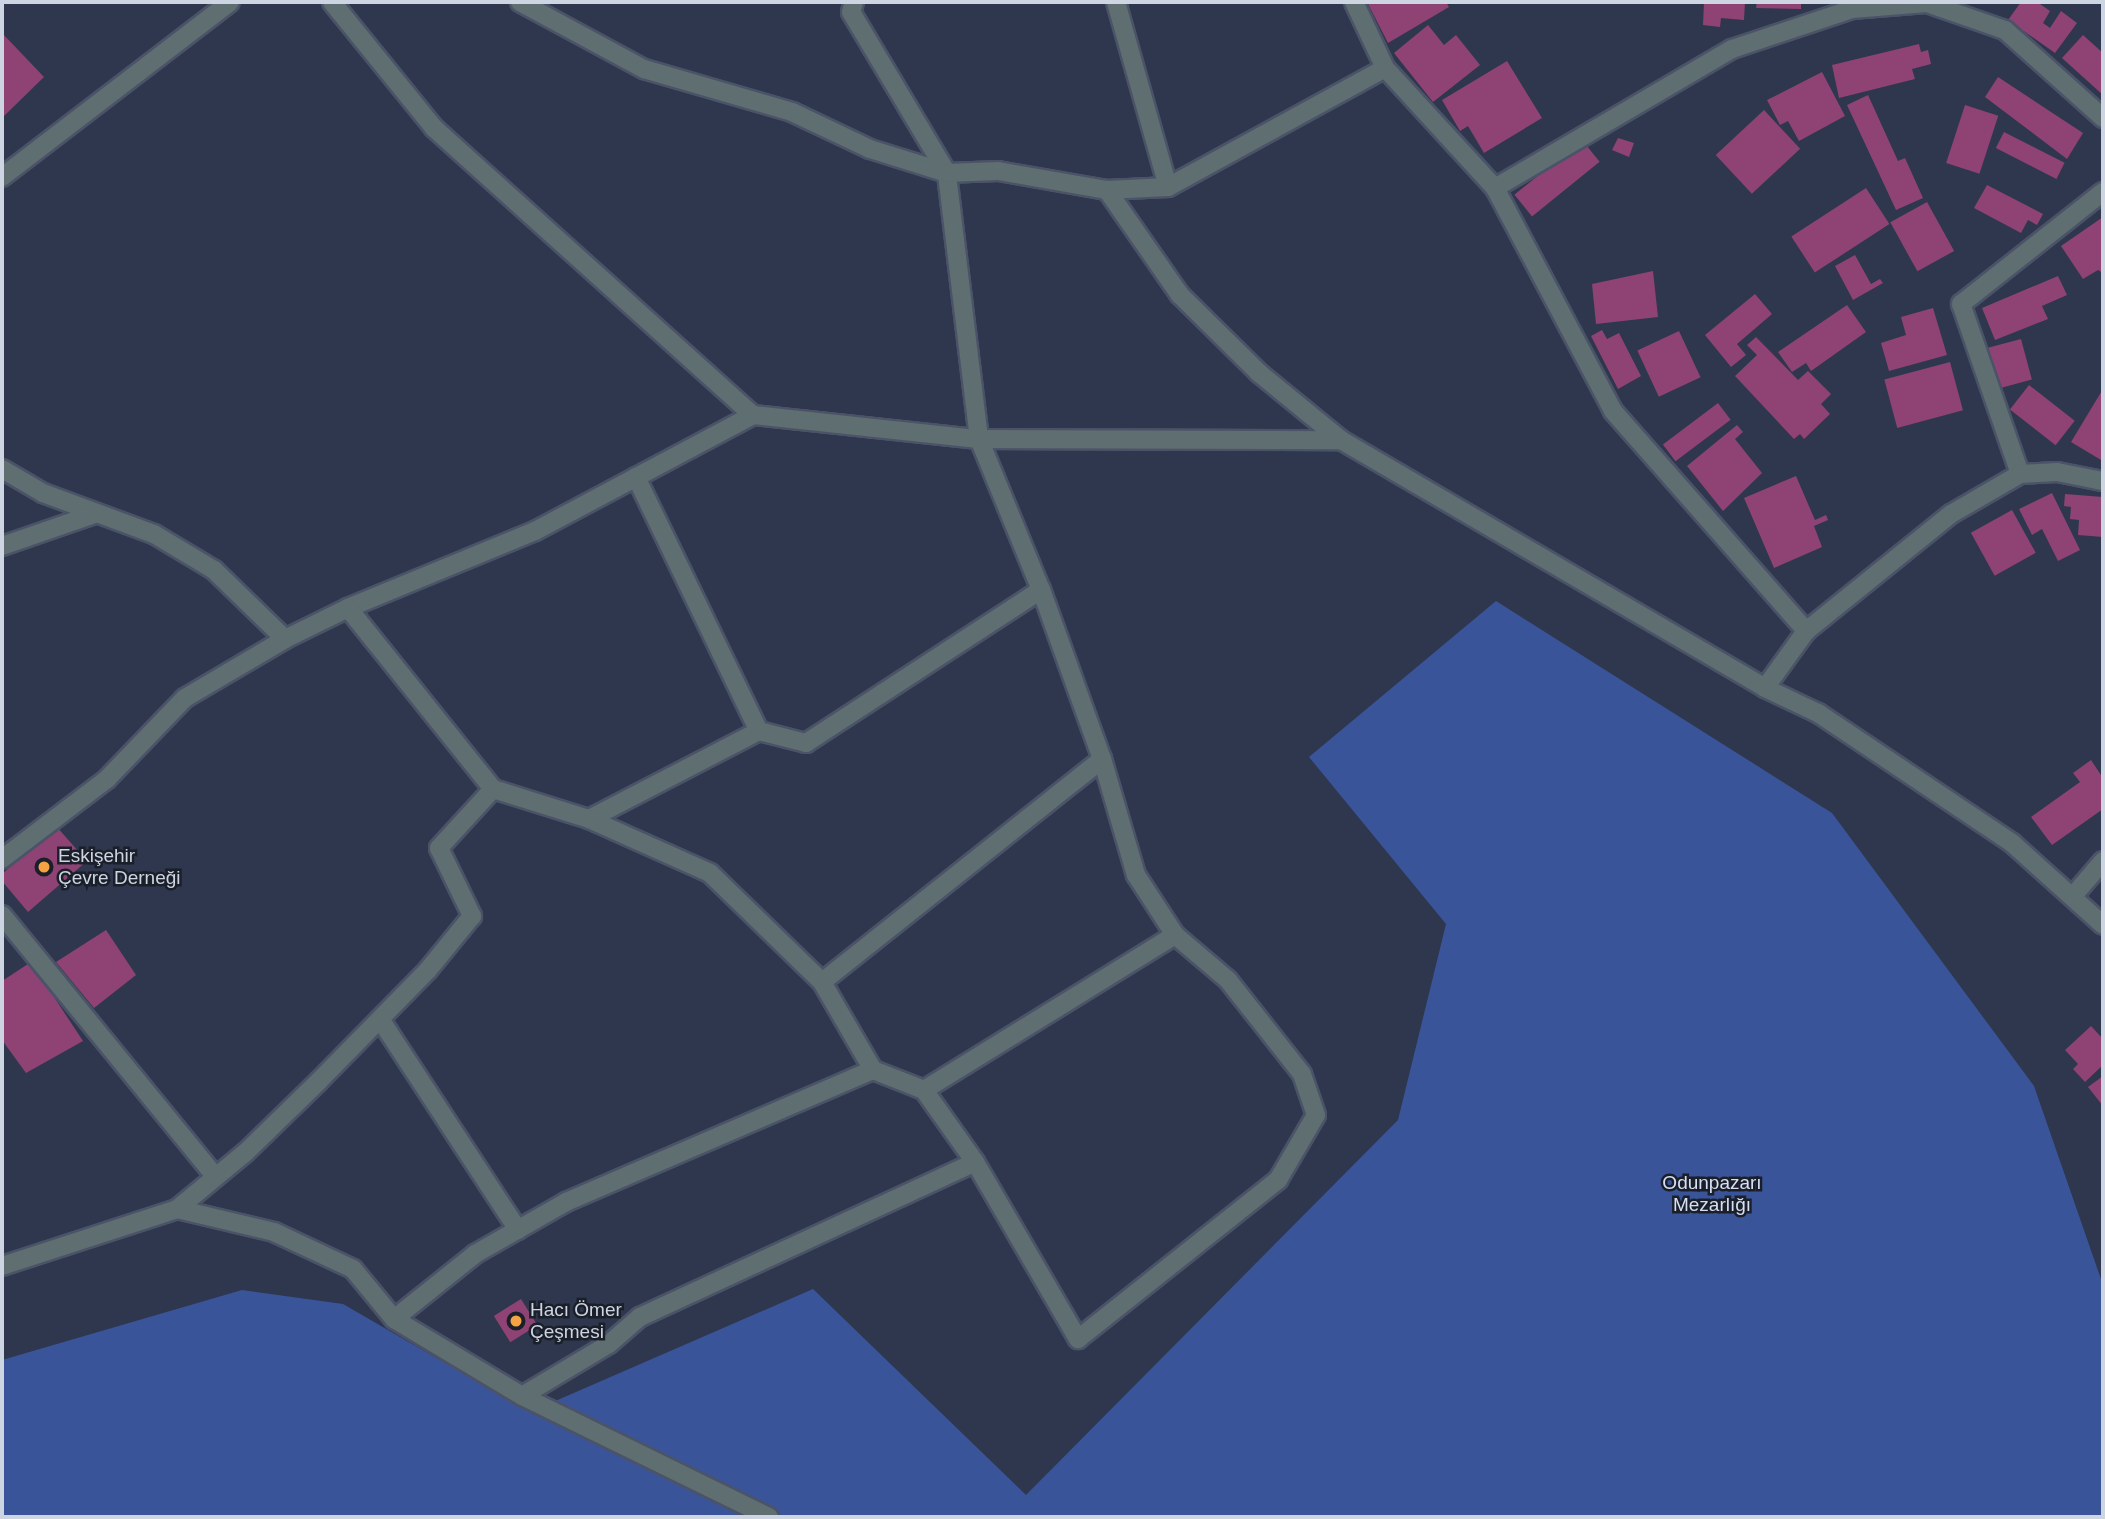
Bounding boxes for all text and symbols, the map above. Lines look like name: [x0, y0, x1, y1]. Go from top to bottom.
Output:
place label: Eskişehir Çevre Derneği: [58, 845, 180, 889]
marker: Eskişehir Çevre Derneği: [36, 859, 52, 875]
park label: Odunpazarı Mezarlığı: [1662, 1172, 1762, 1216]
place label: Hacı Ömer Çeşmesi: [530, 1299, 622, 1343]
marker: Hacı Ömer Çeşmesi: [508, 1313, 524, 1329]

